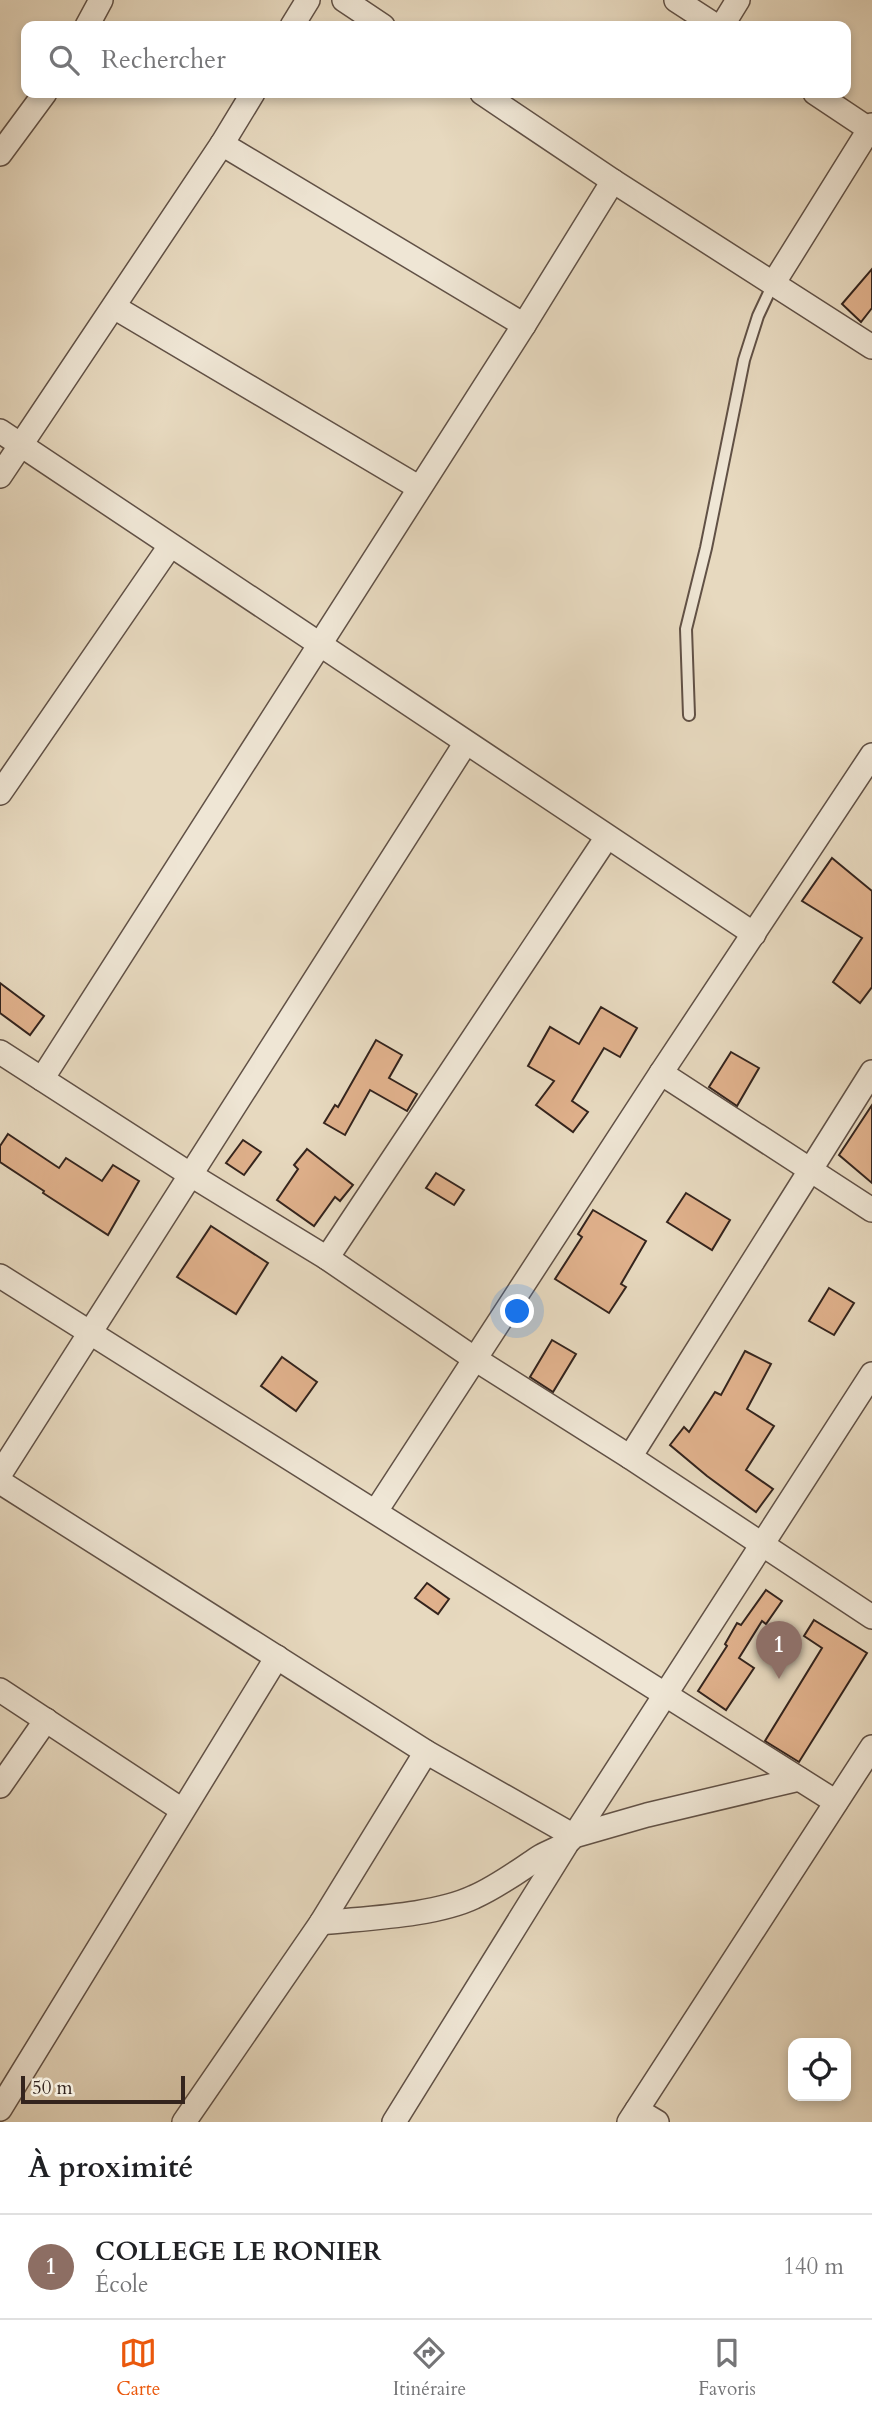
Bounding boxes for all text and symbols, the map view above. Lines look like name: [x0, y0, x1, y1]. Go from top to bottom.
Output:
search box: [21, 21, 851, 98]
icon: search: [45, 41, 83, 79]
text: Rechercher: [101, 42, 226, 77]
your location: [500, 1294, 534, 1328]
pin: 1: [756, 1621, 802, 1679]
map controls: [788, 2038, 851, 2101]
button: locate: [788, 2038, 851, 2101]
scale bar: [21, 2073, 186, 2105]
text: 50 m: [32, 2075, 73, 2101]
text: À proximité: [28, 2147, 193, 2188]
text: COLLEGE LE RONIER: [95, 2234, 382, 2269]
text: 1: [45, 2251, 57, 2282]
text: 140 m: [783, 2251, 844, 2282]
text: École: [95, 2269, 148, 2300]
tab: Carte: [116, 2334, 160, 2402]
tab: Itinéraire: [393, 2334, 466, 2402]
tab: Favoris: [698, 2334, 756, 2402]

